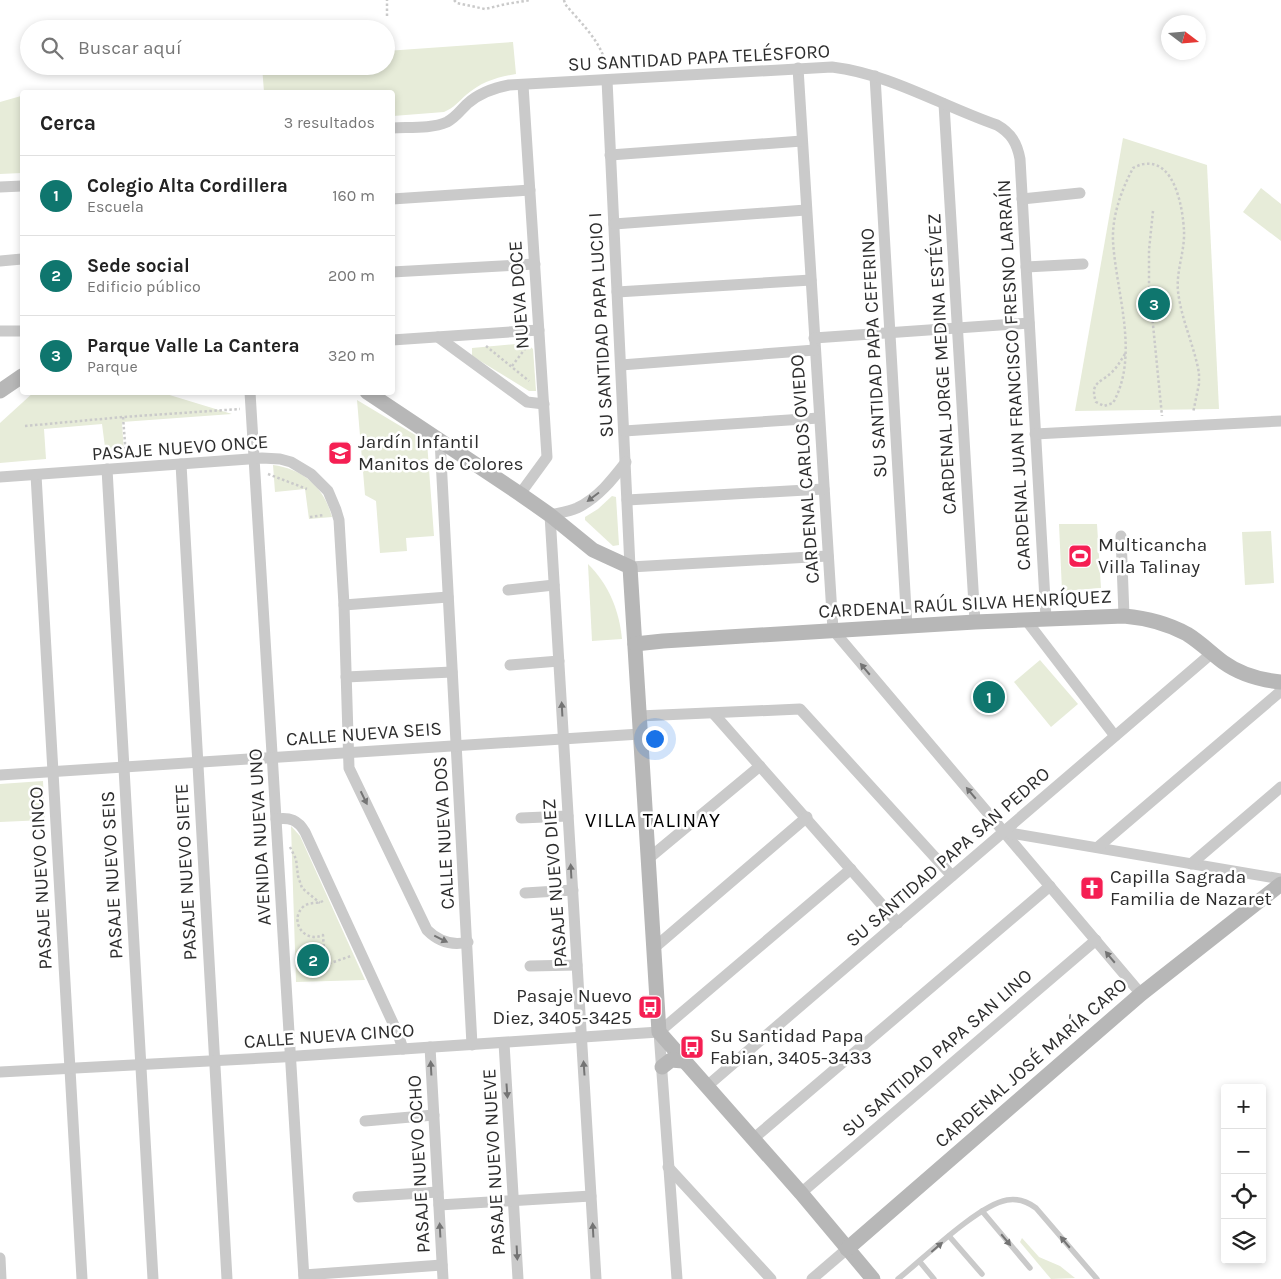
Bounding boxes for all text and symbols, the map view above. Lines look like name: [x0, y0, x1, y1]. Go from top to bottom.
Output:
north arrow: [1161, 15, 1206, 60]
search box: [20, 20, 395, 75]
icon: search: [38, 34, 66, 62]
text: Buscar aquí: [78, 37, 182, 59]
street label: SU SANTIDAD PAPA TELÉSFORO: [567, 39, 831, 76]
text: Cerca: [40, 111, 96, 135]
text: 3 resultados: [284, 113, 375, 132]
text: Colegio Alta Cordillera: [87, 175, 288, 197]
street label: CARDENAL JUAN FRANCISCO FRESNO LARRAÍN: [992, 179, 1035, 571]
text: 1: [53, 186, 59, 205]
text: 160 m: [332, 186, 375, 205]
text: Escuela: [87, 197, 144, 216]
street label: SU SANTIDAD PAPA LUCIO I: [584, 212, 618, 438]
street label: CARDENAL JORGE MEDINA ESTÉVEZ: [922, 213, 961, 515]
street label: SU SANTIDAD PAPA CEFERINO: [856, 227, 892, 479]
street label: NUEVA DOCE: [504, 240, 534, 350]
text: Sede social: [87, 255, 190, 277]
text: 2: [51, 266, 61, 285]
text: 200 m: [328, 266, 375, 285]
text: Edificio público: [87, 277, 201, 296]
pin: 3: [1138, 285, 1170, 323]
text: Parque Valle La Cantera: [87, 335, 300, 357]
text: 3: [51, 346, 61, 365]
text: 320 m: [328, 346, 375, 365]
street label: CARDENAL CARLOS OVIEDO: [786, 354, 824, 584]
text: Parque: [87, 357, 138, 376]
street label: PASAJE NUEVO ONCE: [91, 431, 269, 465]
place label: Jardín Infantil Manitos de Colores: [358, 431, 524, 475]
school or university icon: Jardín Infantil Manitos de Colores: [327, 440, 353, 466]
one-way arrow: [586, 492, 600, 502]
place label: Multicancha Villa Talinay: [1098, 534, 1207, 578]
sports icon: Multicancha Villa Talinay: [1067, 543, 1093, 569]
street label: CARDENAL RAÚL SILVA HENRÍQUEZ: [818, 584, 1112, 623]
one-way arrow: [860, 663, 871, 676]
pin: 1: [973, 678, 1005, 716]
one-way arrow: [557, 701, 565, 717]
street label: CALLE NUEVA SEIS: [285, 718, 443, 750]
your location: [642, 726, 668, 752]
street label: AVENIDA NUEVA UNO: [244, 748, 276, 926]
street label: CALLE NUEVA DOS: [429, 756, 459, 910]
street label: SU SANTIDAD PAPA SAN PEDRO: [842, 763, 1054, 951]
street label: PASAJE NUEVO SIETE: [170, 783, 202, 961]
street label: PASAJE NUEVO CINCO: [25, 786, 57, 970]
one-way arrow: [965, 786, 976, 799]
street label: PASAJE NUEVO SEIS: [97, 790, 127, 960]
one-way arrow: [359, 791, 368, 806]
street label: PASAJE NUEVO DIEZ: [538, 798, 572, 968]
district label: VILLA TALINAY: [585, 809, 721, 832]
one-way arrow: [567, 863, 575, 879]
place label: Capilla Sagrada Familia de Nazaret: [1110, 866, 1272, 910]
church icon: Capilla Sagrada Familia de Nazaret: [1079, 875, 1105, 901]
one-way arrow: [433, 935, 448, 943]
pin: 2: [297, 941, 329, 979]
one-way arrow: [1104, 950, 1115, 963]
street label: SU SANTIDAD PAPA SAN LINO: [838, 965, 1036, 1141]
street label: CARDENAL JOSÉ MARÍA CARO: [930, 973, 1131, 1152]
place label: Pasaje Nuevo Diez, 3405-3425: [493, 985, 632, 1029]
bus stop icon: Pasaje Nuevo Diez, 3405-3425: [637, 994, 663, 1020]
street label: CALLE NUEVA CINCO: [243, 1019, 415, 1053]
place label: Su Santidad Papa Fabian, 3405-3433: [710, 1025, 872, 1069]
bus stop icon: Su Santidad Papa Fabian, 3405-3433: [679, 1034, 705, 1060]
one-way arrow: [427, 1060, 435, 1076]
one-way arrow: [579, 1060, 587, 1076]
street label: PASAJE NUEVO NUEVE: [478, 1068, 510, 1256]
street label: PASAJE NUEVO OCHO: [403, 1074, 435, 1254]
one-way arrow: [503, 1083, 511, 1099]
map controls: [1221, 1084, 1266, 1264]
button: +: [1221, 1084, 1266, 1129]
button: −: [1221, 1129, 1266, 1174]
button: locate: [1221, 1174, 1266, 1219]
button: layers: [1221, 1219, 1266, 1264]
one-way arrow: [436, 1222, 444, 1238]
one-way arrow: [589, 1222, 597, 1238]
one-way arrow: [1000, 1233, 1011, 1246]
one-way arrow: [1060, 1236, 1071, 1248]
one-way arrow: [931, 1241, 944, 1252]
one-way arrow: [513, 1246, 521, 1262]

